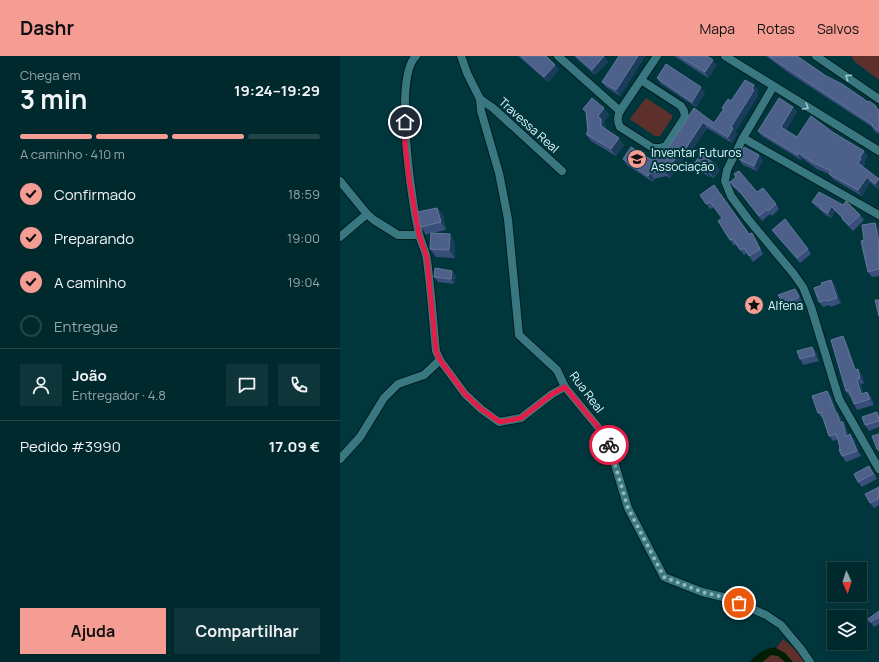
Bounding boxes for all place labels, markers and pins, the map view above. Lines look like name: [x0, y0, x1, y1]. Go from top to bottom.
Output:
pin: [388, 105, 422, 139]
place label: Inventar Futuros Associação: [651, 144, 742, 175]
school or university icon: Inventar Futuros Associação: [626, 148, 648, 170]
place icon: Alfena: [743, 294, 765, 316]
place label: Alfena: [768, 297, 803, 314]
pin: [722, 586, 756, 620]

